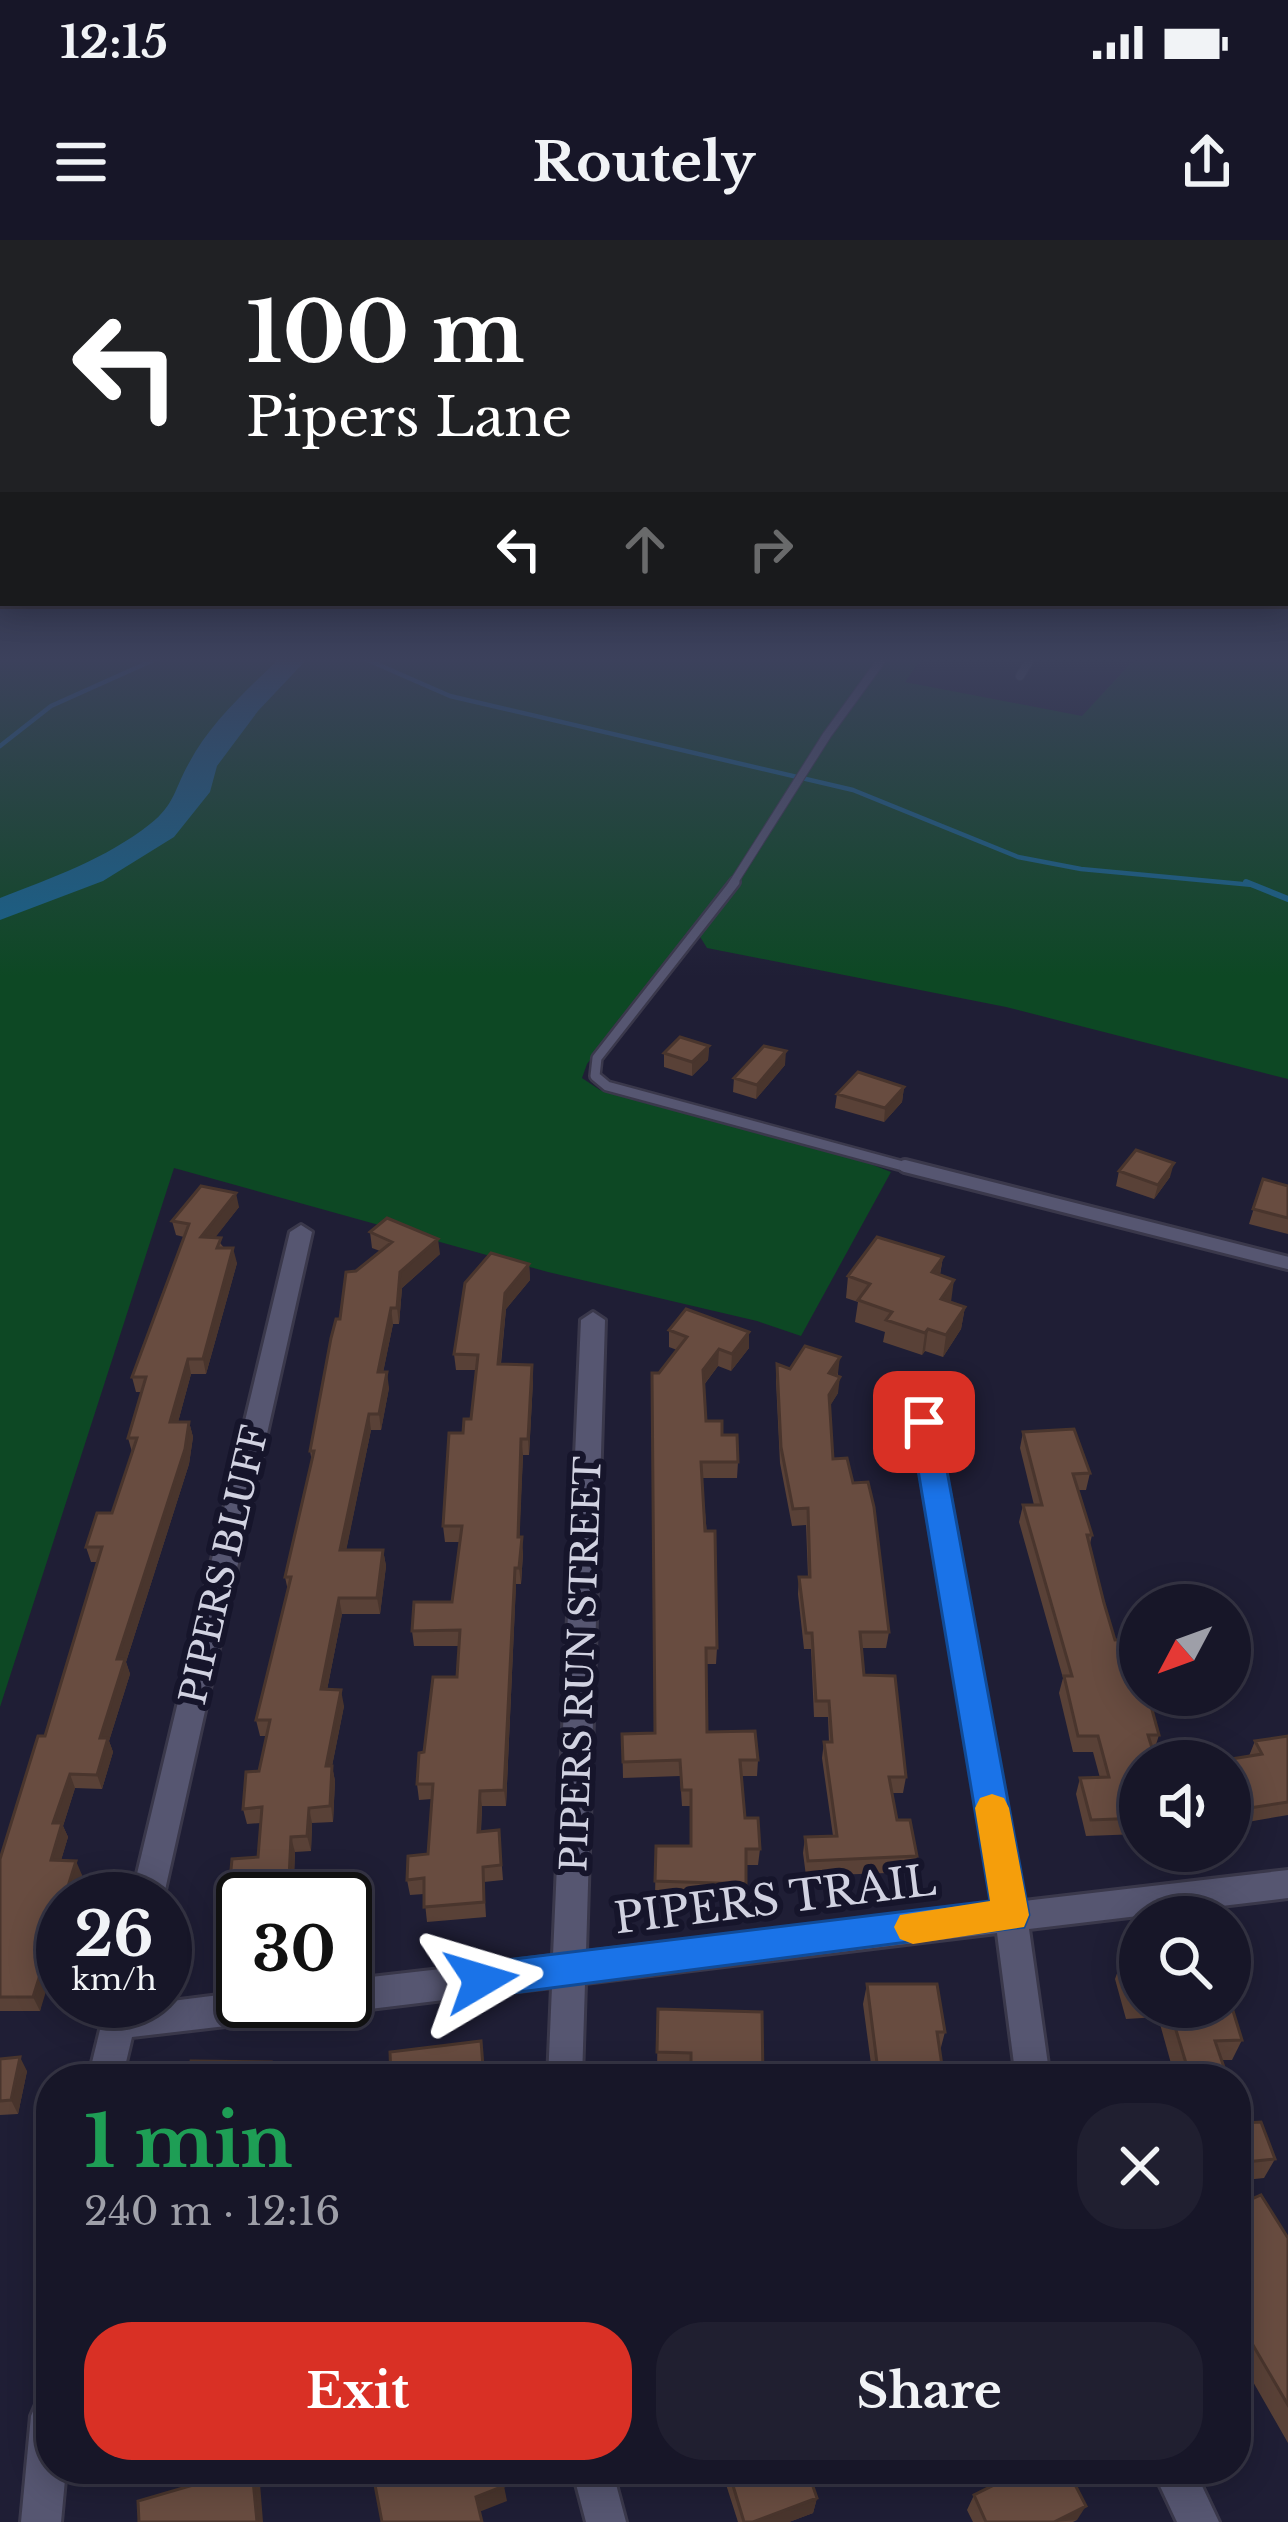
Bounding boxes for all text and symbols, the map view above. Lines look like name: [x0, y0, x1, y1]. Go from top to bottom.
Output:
text: 12:15: [60, 14, 168, 70]
icon: menu: [48, 129, 114, 195]
text: Routely: [533, 129, 755, 196]
icon: share: [1174, 129, 1240, 195]
text: 100 m: [246, 281, 525, 385]
icon: left: [48, 288, 204, 444]
text: Pipers Lane: [246, 384, 572, 451]
icon: left: [486, 516, 552, 582]
icon: ahead: [612, 516, 678, 582]
icon: right: [738, 516, 804, 582]
pin: [873, 1371, 975, 1473]
icon: arrive: [891, 1389, 957, 1455]
street label: PIPERS BLUFF: [170, 1421, 278, 1709]
street label: PIPERS RUN STREET: [551, 1456, 611, 1872]
north arrow: [1119, 1584, 1251, 1716]
map controls: [1119, 1584, 1251, 2028]
button: sound: [1119, 1740, 1251, 1872]
street label: PIPERS TRAIL: [611, 1853, 939, 1945]
speed limit sign: 30: [216, 1872, 372, 2028]
button: search: [1119, 1896, 1251, 2028]
text: 26: [74, 1898, 154, 1972]
position arrow: [418, 1917, 544, 2043]
text: km/h: [71, 1961, 157, 1998]
text: 1 min: [84, 2097, 293, 2186]
button: close: [1077, 2103, 1203, 2229]
text: 240 m · 12:16: [84, 2187, 340, 2236]
button: Exit: [84, 2322, 632, 2460]
button: Share: [656, 2322, 1203, 2460]

